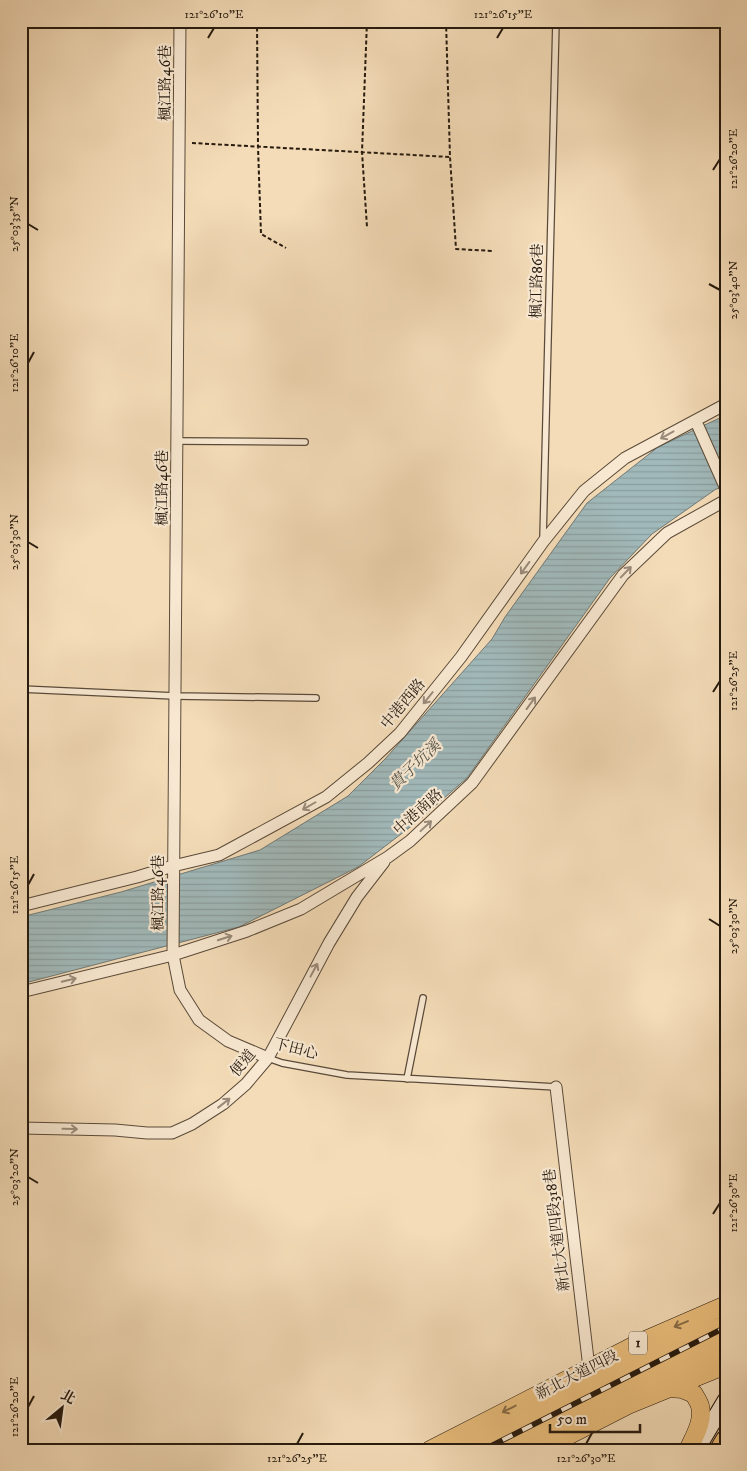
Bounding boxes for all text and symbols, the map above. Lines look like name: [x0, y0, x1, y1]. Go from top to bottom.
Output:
text: 121°26'10"E: [184, 7, 244, 22]
text: 121°26'15"E: [474, 7, 533, 22]
street label: 楓江路46巷: [156, 45, 175, 121]
text: 121°26'20"E: [726, 128, 741, 189]
text: 25°03'35"N: [7, 196, 22, 252]
street label: 楓江路86巷: [527, 243, 547, 319]
text: 25°03'40"N: [726, 260, 741, 319]
text: 121°26'10"E: [7, 333, 22, 393]
one-way arrow: [660, 430, 675, 440]
street label: 楓江路46巷: [153, 450, 172, 526]
text: 25°03'30"N: [7, 514, 22, 570]
one-way arrow: [520, 560, 530, 574]
one-way arrow: [620, 566, 632, 578]
text: 121°26'25"E: [726, 650, 741, 711]
street label: 中港西路: [376, 675, 430, 733]
one-way arrow: [423, 691, 433, 705]
one-way arrow: [526, 696, 536, 710]
water label: 貴子坑溪: [385, 734, 446, 794]
street label: 中港南路: [389, 785, 447, 839]
one-way arrow: [302, 802, 316, 812]
one-way arrow: [419, 820, 432, 832]
text: 121°26'15"E: [7, 855, 22, 914]
street label: 楓江路46巷: [149, 855, 168, 931]
text: 25°03'30"N: [726, 898, 741, 954]
one-way arrow: [217, 933, 233, 942]
one-way arrow: [310, 963, 319, 978]
one-way arrow: [60, 975, 76, 984]
street label: 下田心: [272, 1034, 320, 1064]
street label: 便道: [226, 1045, 260, 1081]
one-way arrow: [217, 1097, 230, 1108]
one-way arrow: [62, 1124, 78, 1134]
text: 25°03'20"N: [7, 1148, 22, 1206]
street label: 新北大道四段318巷: [540, 1167, 574, 1293]
text: 121°26'30"E: [726, 1173, 741, 1233]
one-way arrow: [674, 1320, 689, 1330]
road number: 1: [629, 1332, 647, 1355]
street label: 新北大道四段: [533, 1346, 621, 1404]
text: 121°26'20"E: [7, 1376, 22, 1437]
north arrow: [38, 1384, 88, 1434]
text: 北: [57, 1386, 78, 1409]
scale bar: [550, 1401, 640, 1433]
one-way arrow: [502, 1404, 517, 1414]
text: 50 m: [557, 1410, 587, 1429]
text: 121°26'25"E: [267, 1451, 328, 1466]
text: 121°26'30"E: [556, 1451, 616, 1466]

